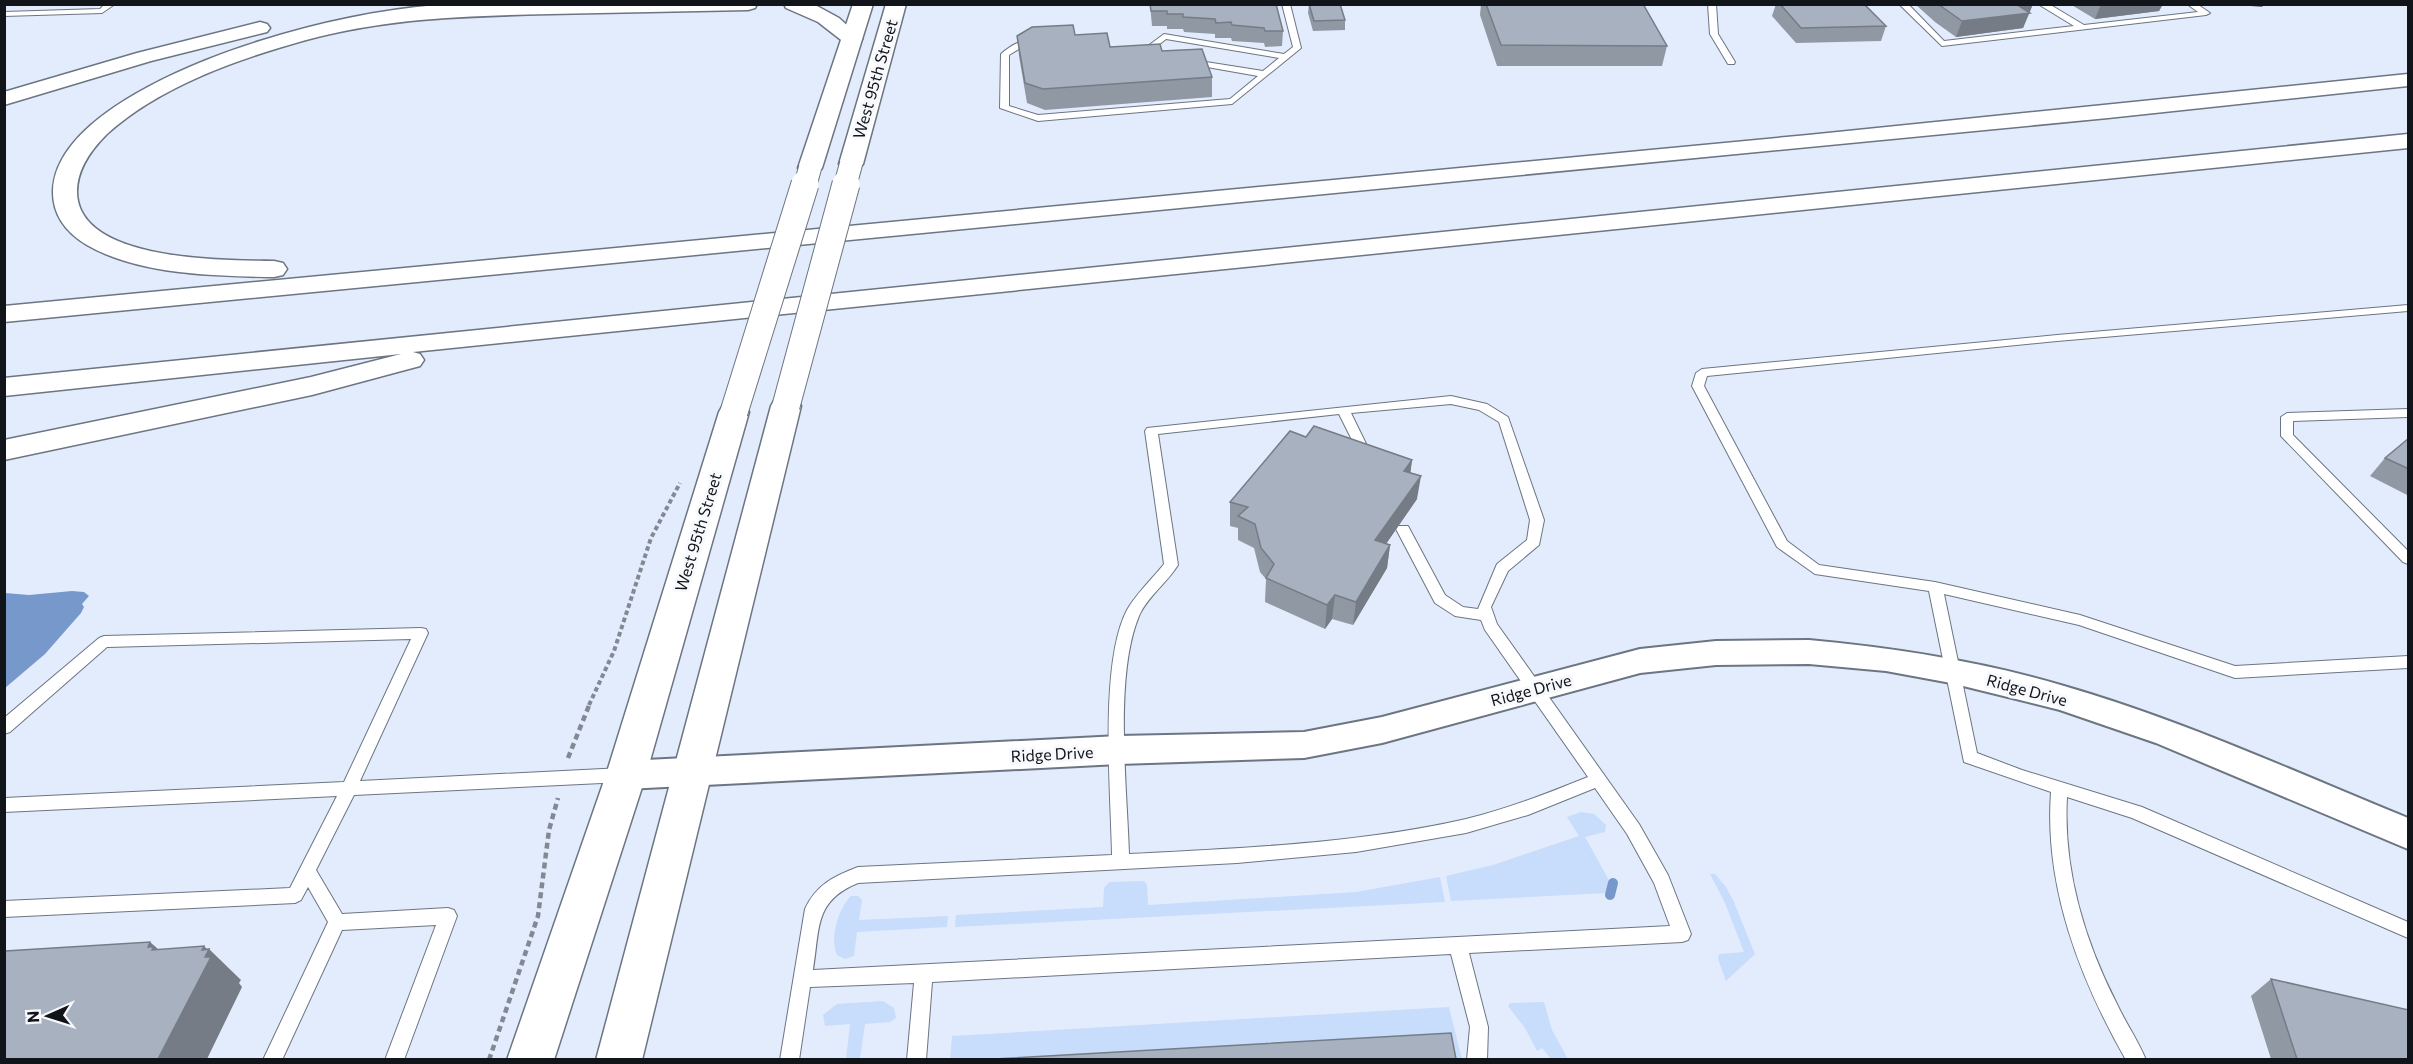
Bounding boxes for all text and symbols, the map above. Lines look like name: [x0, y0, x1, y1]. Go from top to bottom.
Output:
street label: West 95th Street: [848, 17, 901, 141]
street label: West 95th Street: [670, 470, 725, 594]
street label: Ridge Drive: [1488, 670, 1573, 709]
street label: Ridge Drive: [1985, 670, 2070, 709]
street label: Ridge Drive: [1010, 742, 1094, 765]
north arrow: [18, 986, 78, 1046]
text: N: [23, 1010, 42, 1023]

